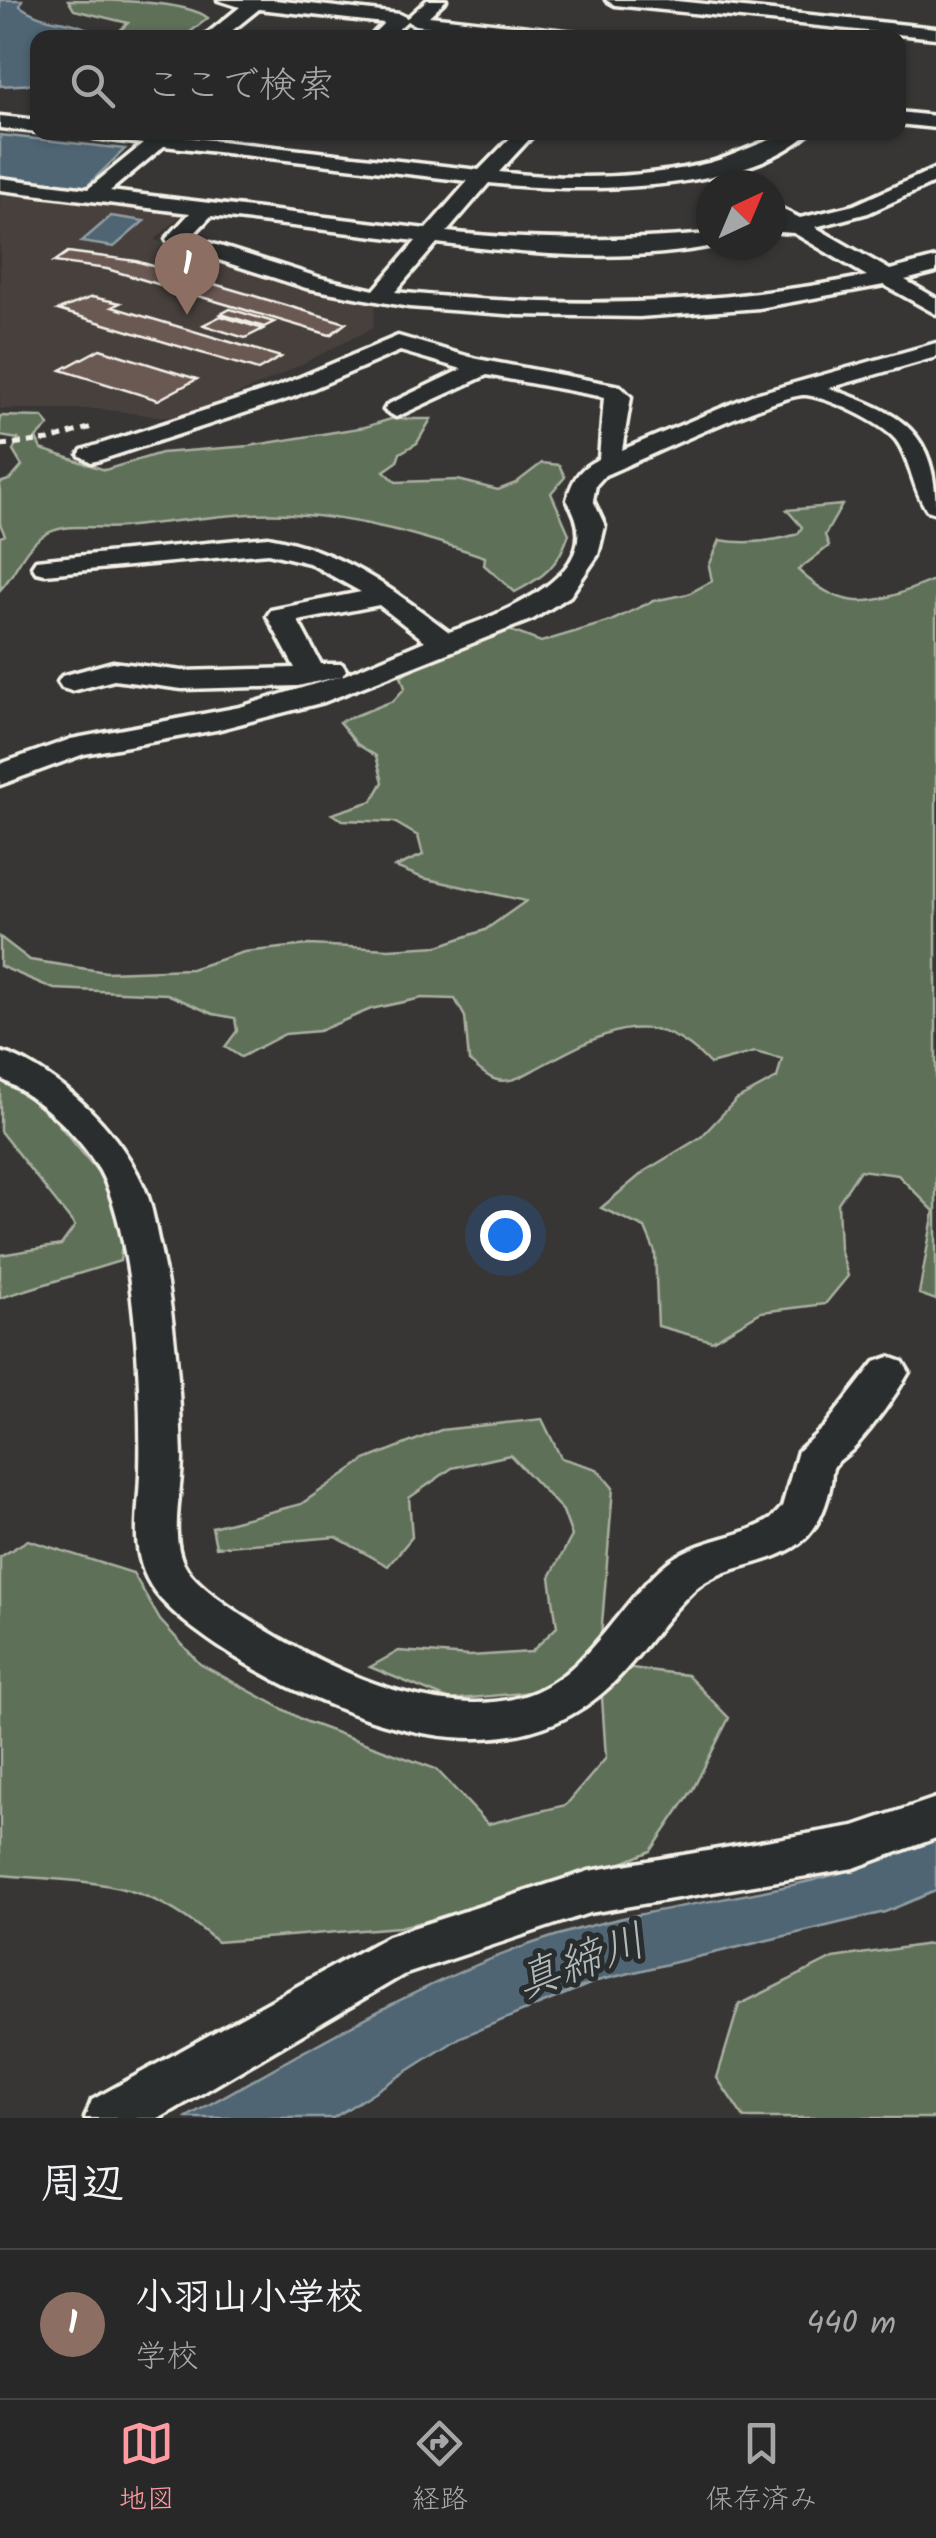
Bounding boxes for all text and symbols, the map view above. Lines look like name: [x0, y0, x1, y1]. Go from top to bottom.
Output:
search box: [30, 30, 906, 140]
text: ここで検索: [145, 57, 335, 117]
icon: search: [65, 58, 120, 113]
north arrow: [696, 170, 786, 260]
pin: 1: [154, 232, 220, 315]
your location: [480, 1210, 531, 1261]
water label: 真締川: [506, 1907, 657, 2021]
text: 周辺: [40, 2152, 124, 2219]
text: 小羽山小学校: [135, 2269, 363, 2329]
text: 1: [68, 2299, 77, 2350]
text: 440 m: [806, 2299, 896, 2350]
text: 学校: [135, 2332, 199, 2383]
tab: 地図: [119, 2416, 175, 2523]
tab: 経路: [412, 2416, 468, 2523]
tab: 保存済み: [705, 2416, 817, 2523]

